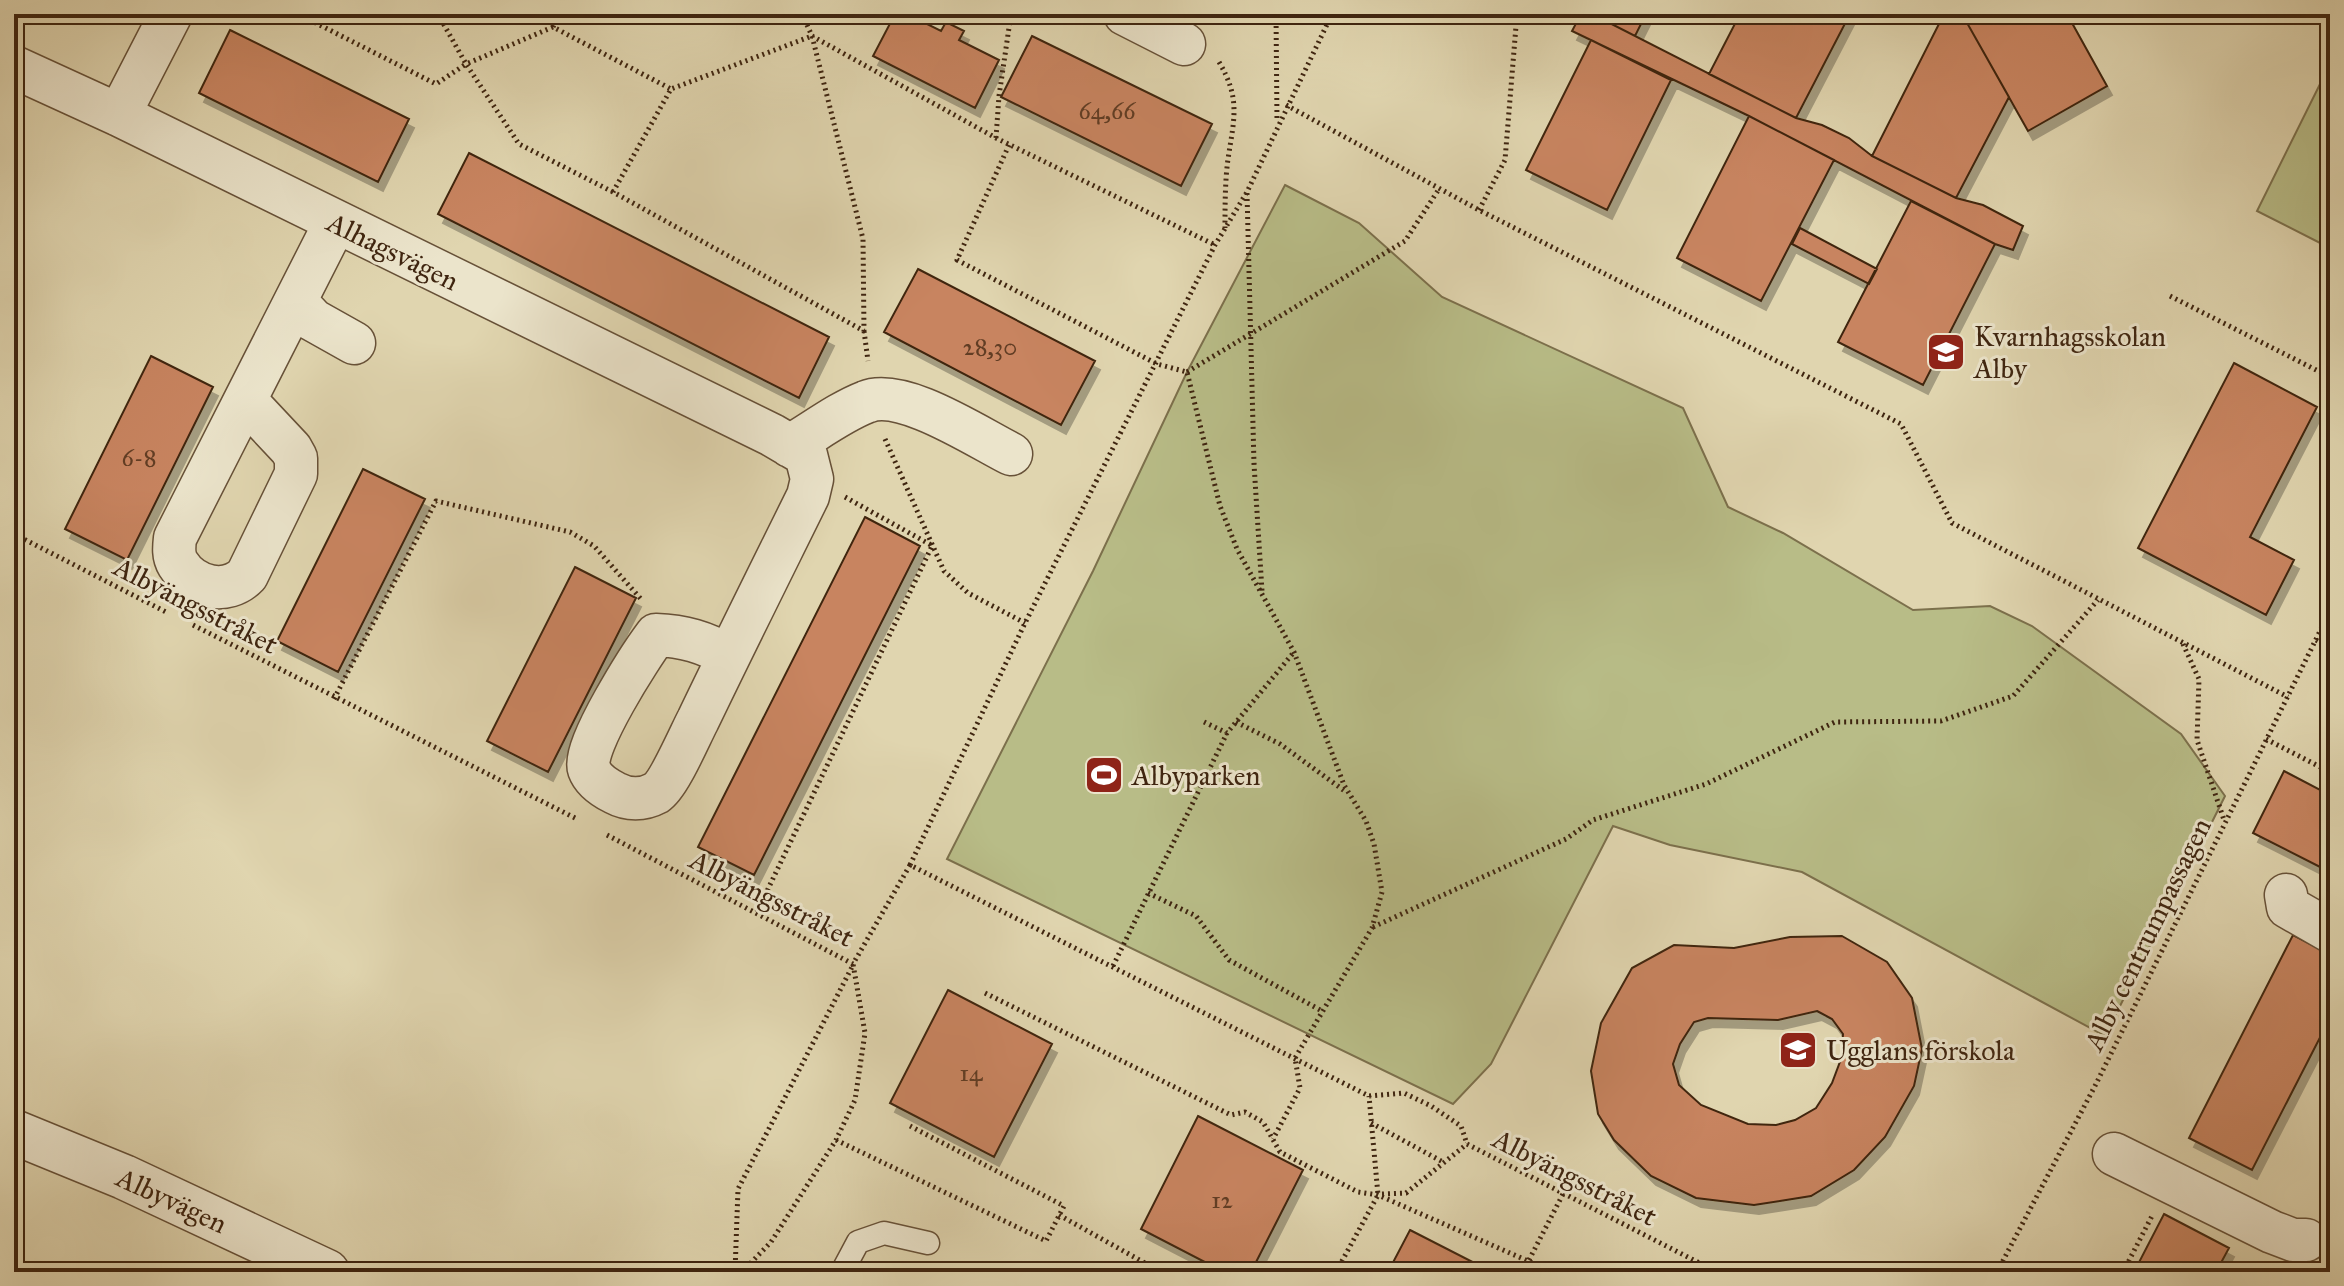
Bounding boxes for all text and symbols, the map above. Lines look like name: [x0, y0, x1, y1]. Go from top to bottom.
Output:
house number: 64,66: [1078, 96, 1136, 126]
street label: Alhagsvägen: [320, 204, 464, 298]
place label: Kvarnhagsskolan Alby: [1973, 319, 2166, 386]
school or university icon: Kvarnhagsskolan Alby: [1925, 331, 1967, 373]
house number: 28,30: [963, 332, 1017, 362]
house number: 6-8: [122, 443, 156, 473]
street label: Albyängsstråket: [107, 549, 284, 662]
sports icon: Albyparken: [1083, 754, 1125, 796]
place label: Albyparken: [1131, 758, 1260, 793]
street label: Alby centrumpassagen: [2076, 812, 2219, 1057]
street label: Albyängsstråket: [683, 842, 860, 955]
school or university icon: Ugglans förskola: [1777, 1029, 1819, 1071]
place label: Ugglans förskola: [1826, 1033, 2015, 1068]
house number: 14: [960, 1058, 983, 1088]
street label: Albyängsstråket: [1486, 1121, 1663, 1234]
street label: Albyvägen: [110, 1159, 233, 1241]
house number: 12: [1211, 1185, 1233, 1215]

